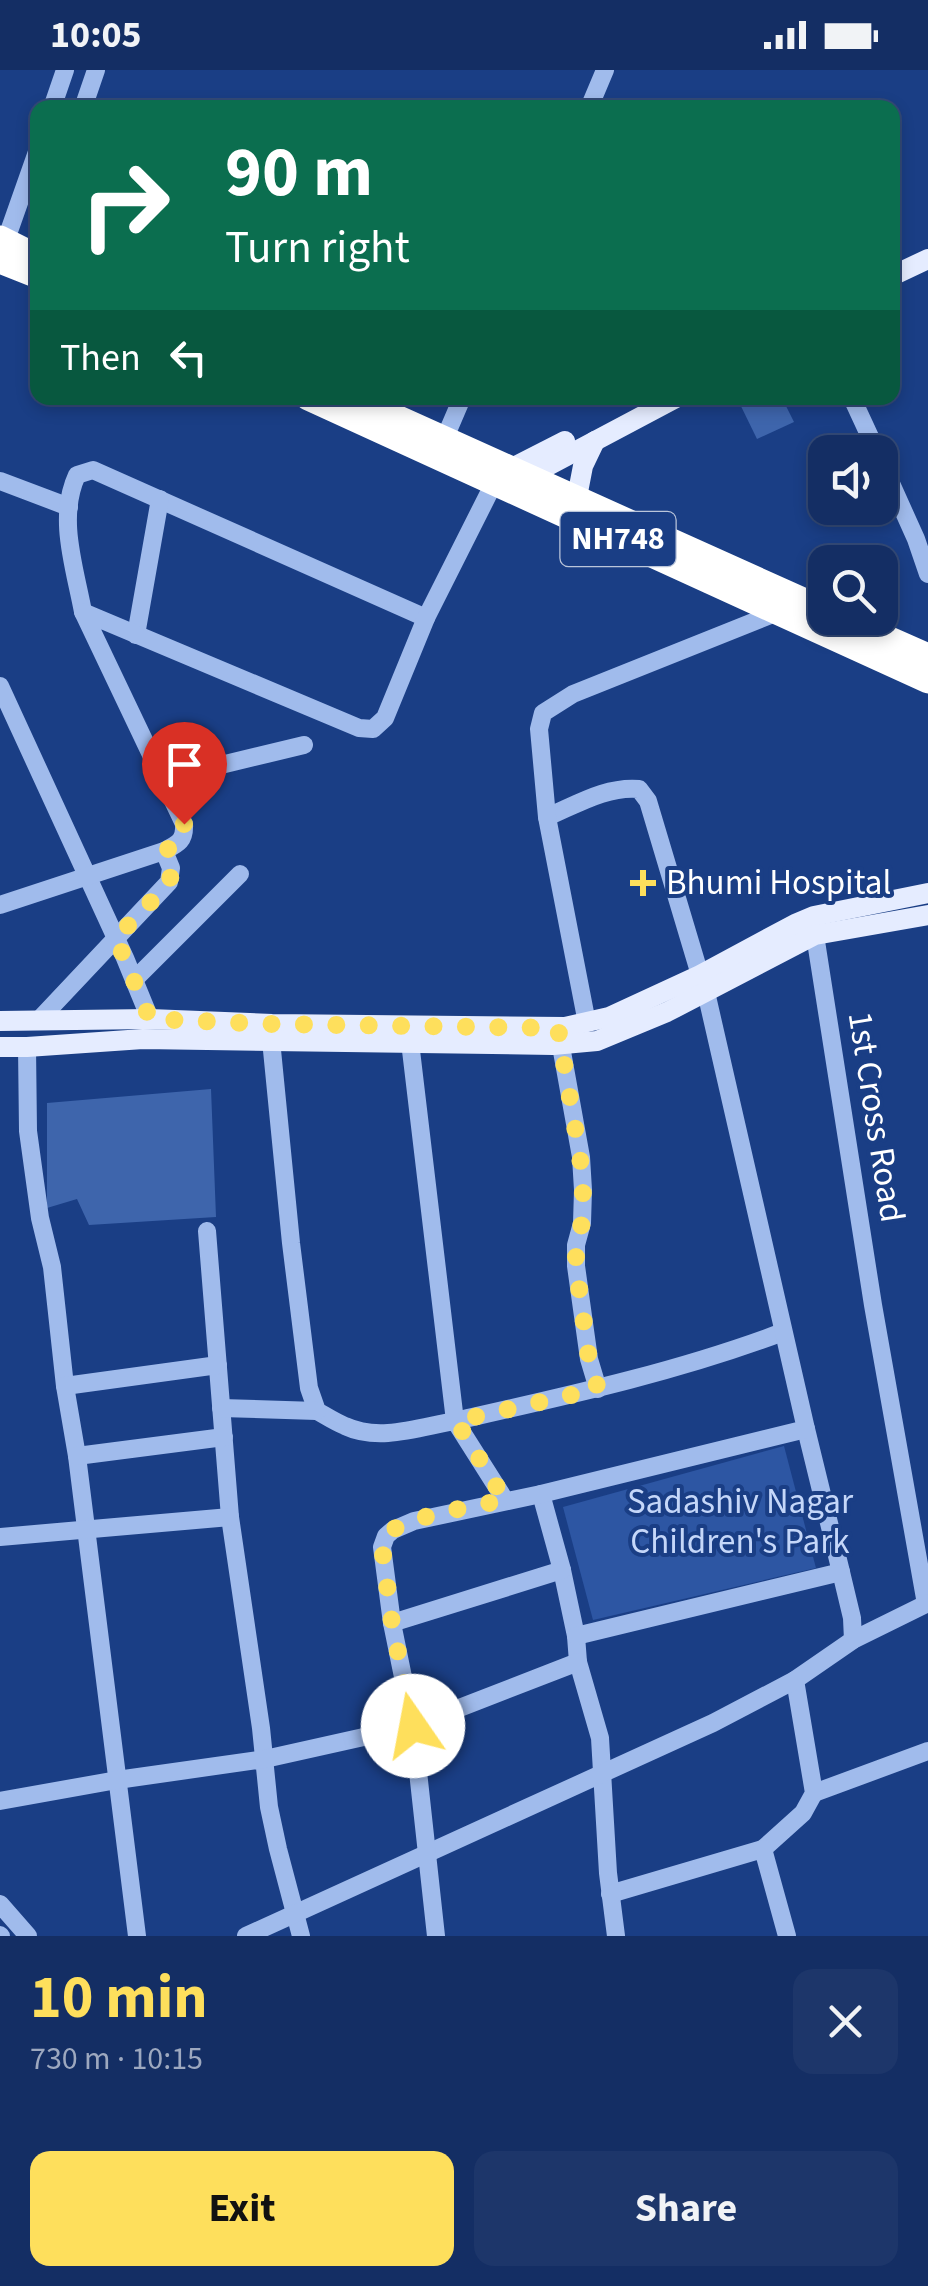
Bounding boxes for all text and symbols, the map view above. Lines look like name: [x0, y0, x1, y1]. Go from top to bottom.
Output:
text: 10:05: [50, 8, 142, 62]
text: 90 m: [225, 123, 373, 223]
icon: right: [60, 140, 190, 270]
text: Turn right: [225, 216, 410, 280]
icon: left: [161, 330, 216, 385]
text: Then: [60, 331, 141, 385]
map controls: [808, 435, 898, 635]
button: sound: [808, 435, 898, 525]
road number: NH748: [560, 512, 676, 566]
button: search: [808, 545, 898, 635]
pin: [142, 722, 227, 825]
icon: arrive: [157, 737, 212, 792]
place label: Bhumi Hospital: [666, 858, 891, 908]
marker: Bhumi Hospital: [630, 870, 656, 896]
street label: 1st Cross Road: [835, 1008, 917, 1226]
park label: Sadashiv Nagar Children's Park: [627, 1477, 854, 1567]
position arrow: [361, 1674, 465, 1778]
text: 10 min: [30, 1956, 208, 2041]
button: close: [793, 1969, 898, 2074]
text: 730 m · 10:15: [30, 2036, 203, 2082]
button: Exit: [30, 2151, 454, 2266]
button: Share: [474, 2151, 898, 2266]

